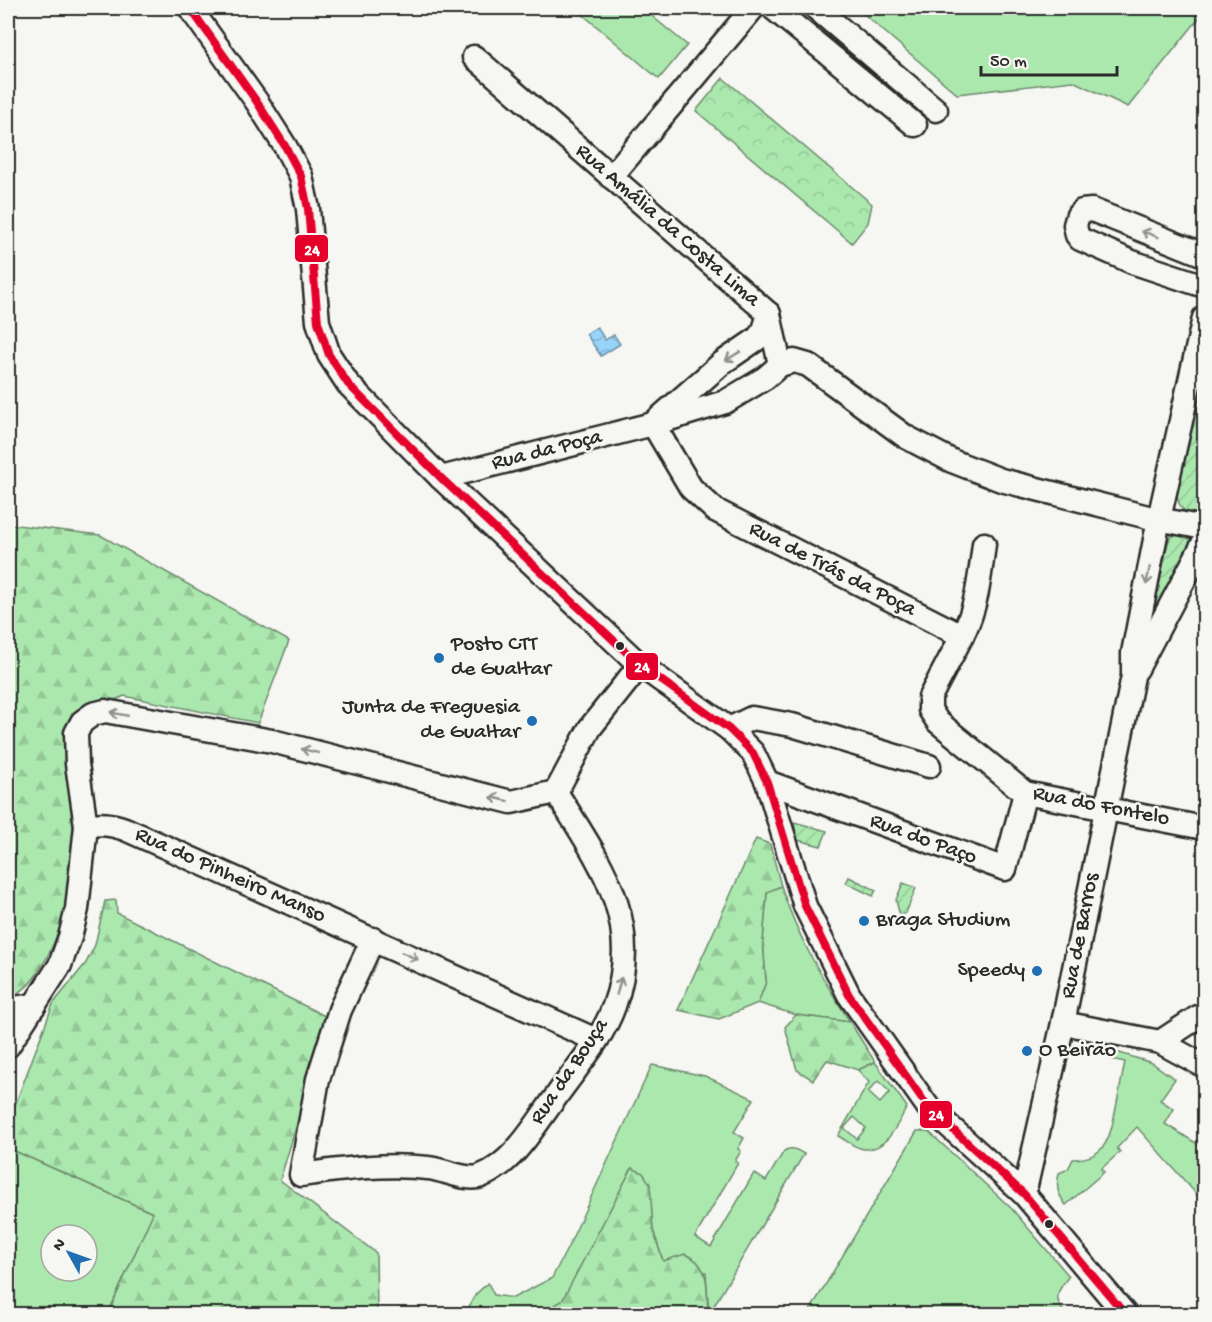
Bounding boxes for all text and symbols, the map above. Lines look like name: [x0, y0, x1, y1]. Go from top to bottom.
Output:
scale bar: [981, 39, 1118, 77]
text: 50 m: [990, 52, 1027, 73]
street label: Rua Amália da Costa Lima: [569, 139, 765, 314]
one-way arrow: [1141, 228, 1160, 239]
line badge: 24: [294, 234, 329, 263]
text: 24: [304, 243, 320, 262]
one-way arrow: [725, 351, 742, 363]
street label: Rua da Poça: [489, 425, 606, 477]
street label: Rua de Trás da Poça: [744, 517, 921, 624]
one-way arrow: [1142, 566, 1153, 586]
place label: Posto CTT de Gualtar: [450, 632, 553, 683]
unlabelled marker: [614, 640, 626, 652]
marker: Posto CTT de Gualtar: [432, 651, 446, 665]
line badge: 24: [625, 652, 659, 681]
text: 24: [634, 660, 650, 679]
place label: Junta de Freguesia de Gualtar: [342, 695, 522, 746]
one-way arrow: [110, 708, 129, 719]
marker: Junta de Freguesia de Gualtar: [525, 714, 539, 728]
one-way arrow: [301, 744, 320, 756]
street label: Rua do Fontelo: [1031, 781, 1171, 833]
one-way arrow: [490, 792, 509, 804]
street label: Rua do Paço: [866, 809, 980, 871]
street label: Rua do Pinheiro Manso: [131, 822, 329, 930]
street label: Rua de Barros: [1056, 870, 1106, 1001]
place label: Braga Studium: [875, 908, 1011, 934]
marker: Braga Studium: [857, 914, 871, 928]
one-way arrow: [400, 951, 419, 962]
place label: Speedy: [958, 958, 1025, 984]
marker: Speedy: [1030, 964, 1044, 978]
one-way arrow: [614, 977, 625, 996]
street label: Rua da Bouça: [525, 1013, 615, 1130]
place label: O Beirão: [1039, 1038, 1116, 1064]
marker: O Beirão: [1020, 1044, 1034, 1058]
line badge: 24: [919, 1100, 953, 1129]
text: 24: [928, 1108, 944, 1127]
unlabelled marker: [1043, 1218, 1055, 1230]
north arrow: [39, 1223, 99, 1283]
text: N: [50, 1235, 71, 1256]

